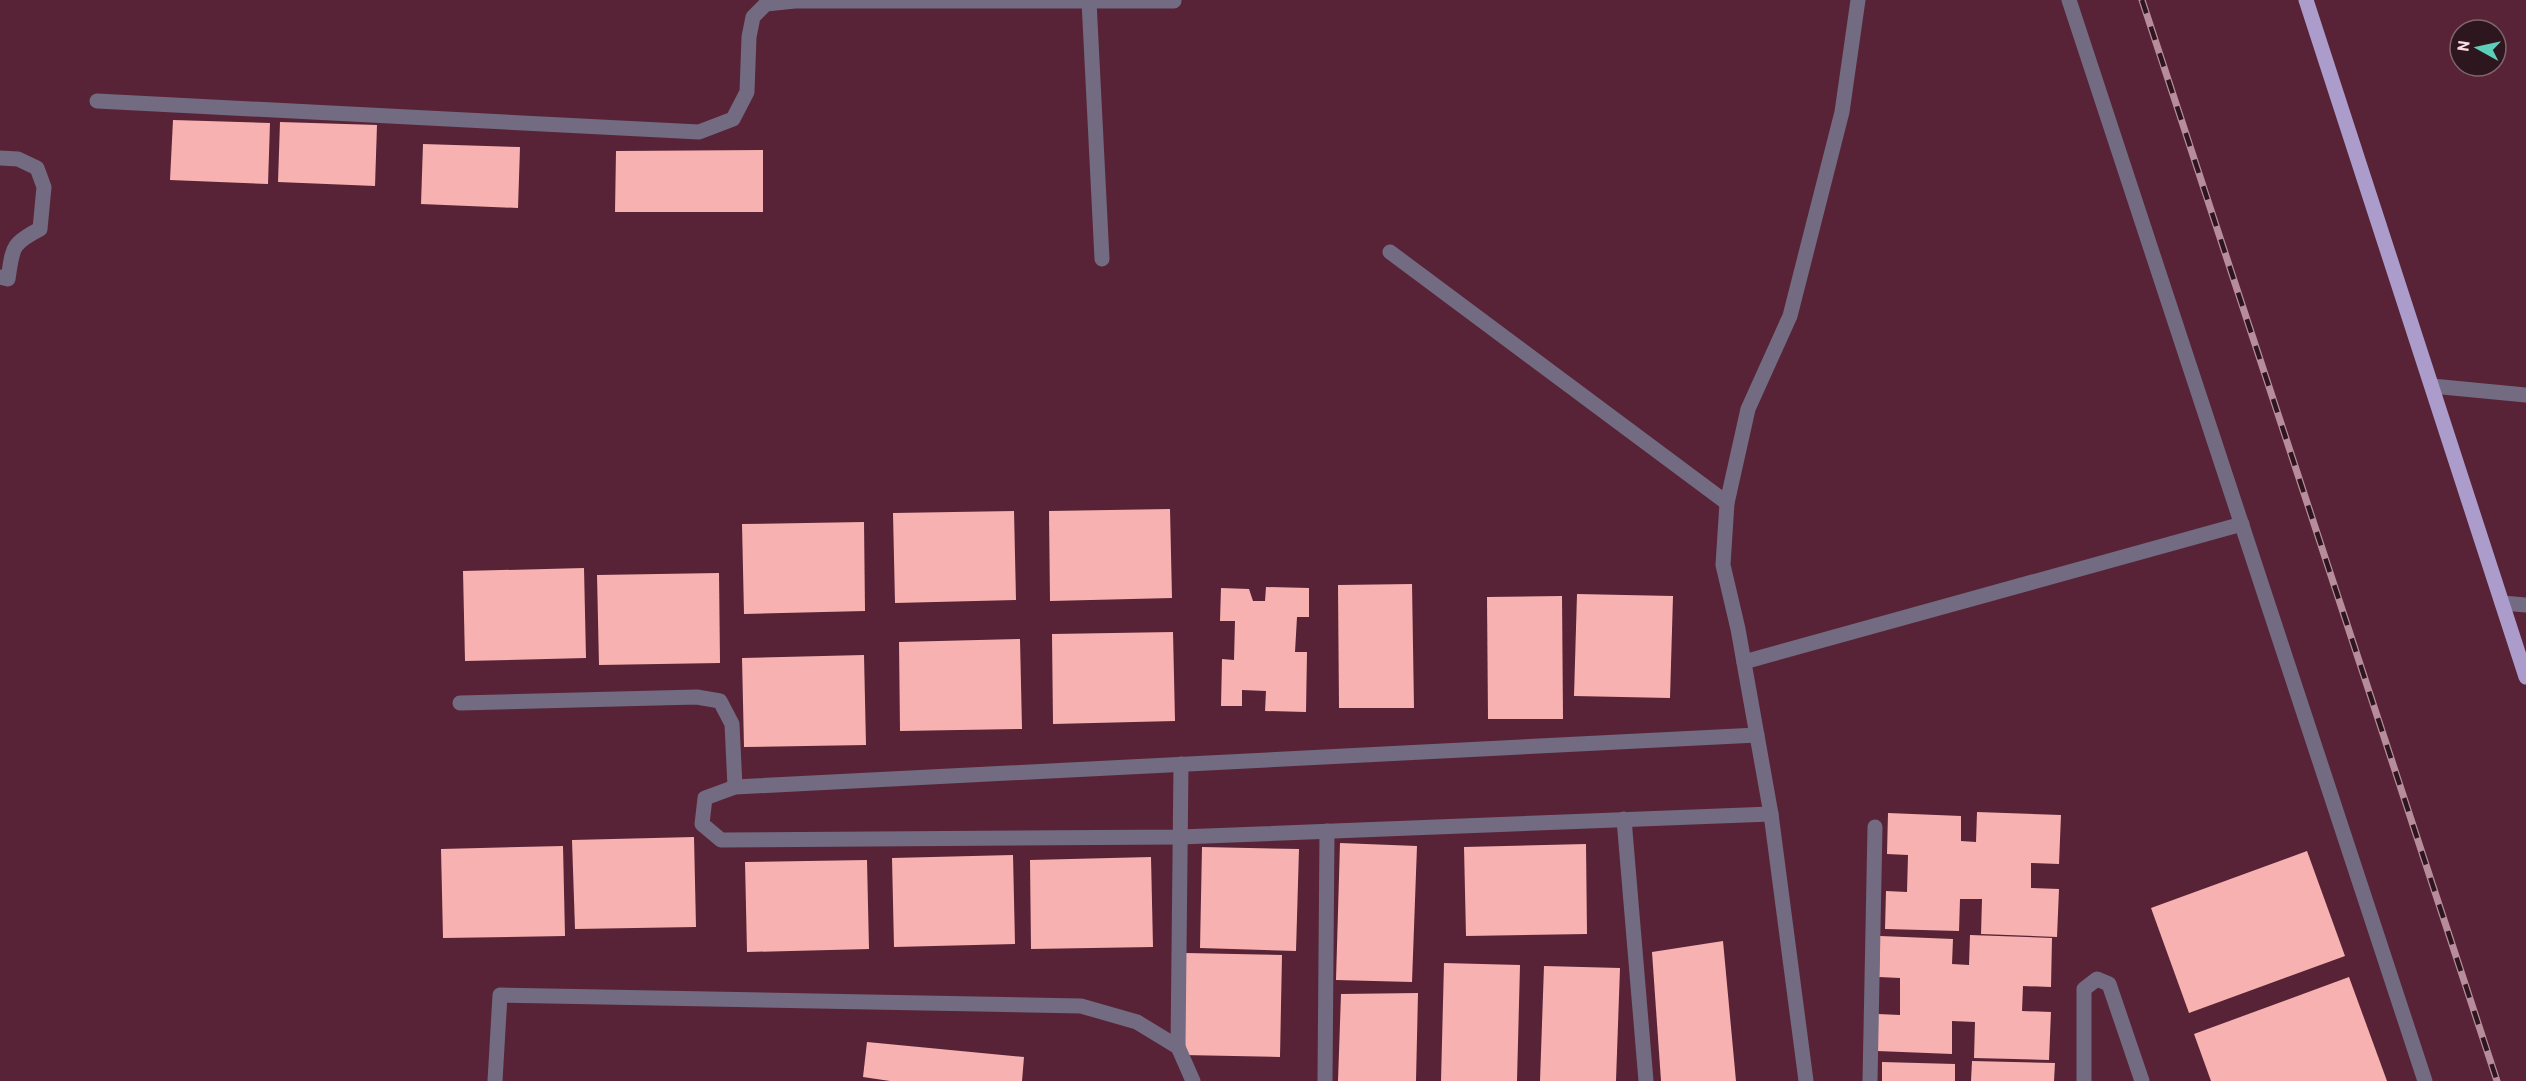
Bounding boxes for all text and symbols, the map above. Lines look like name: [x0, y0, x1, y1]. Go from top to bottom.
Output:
north arrow: [2448, 18, 2508, 78]
text: N: [2453, 39, 2473, 52]

